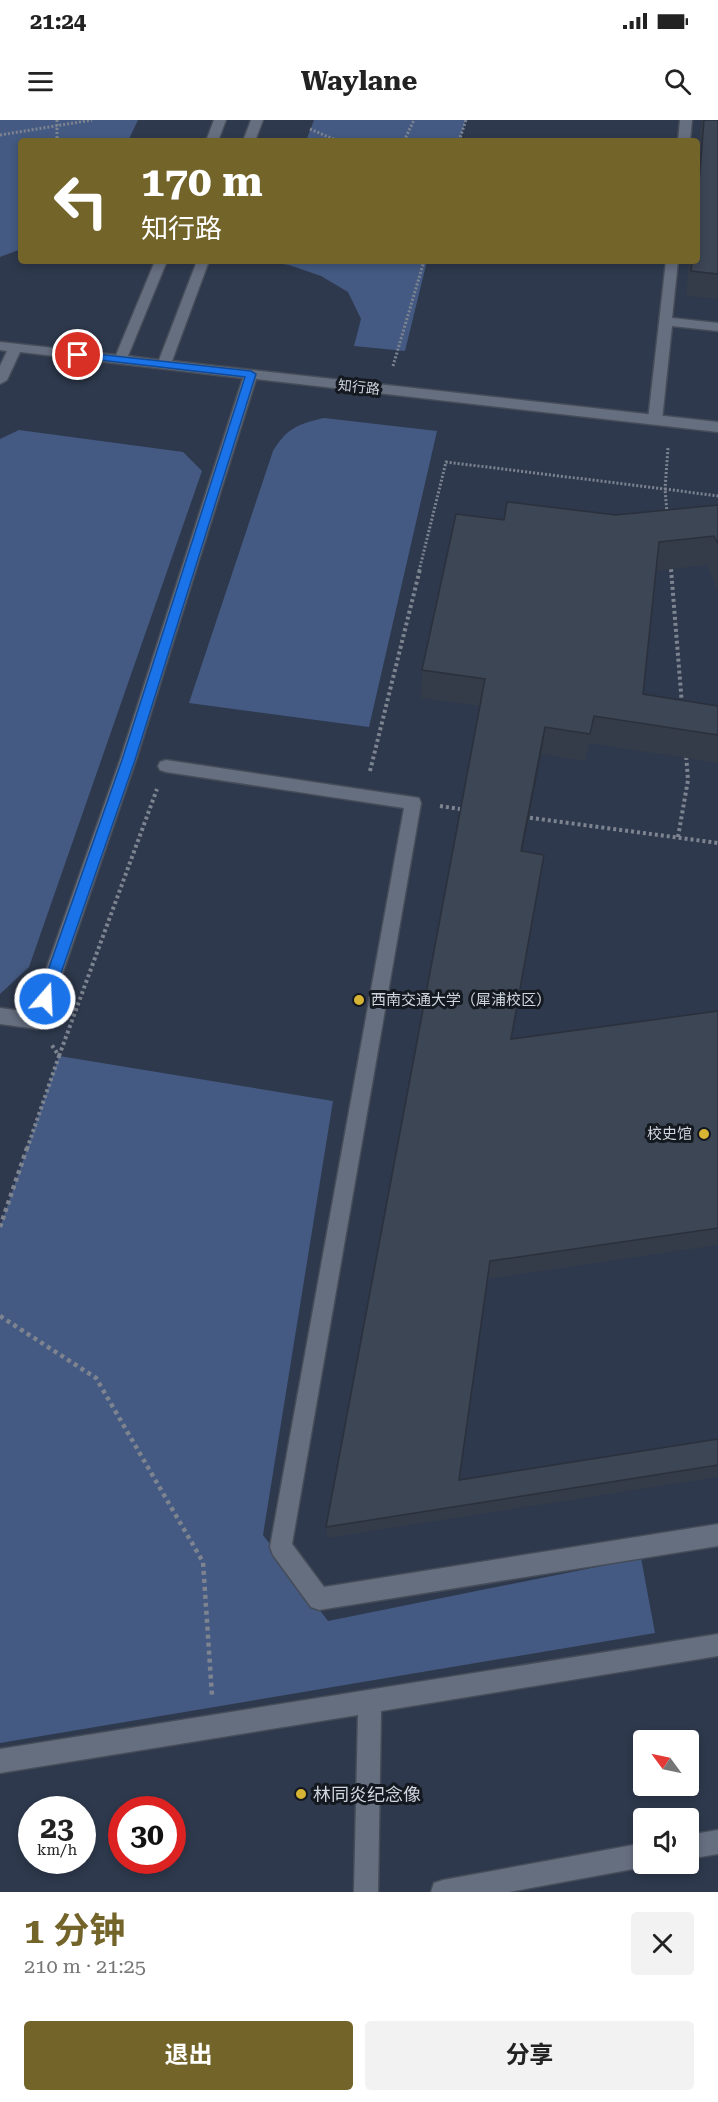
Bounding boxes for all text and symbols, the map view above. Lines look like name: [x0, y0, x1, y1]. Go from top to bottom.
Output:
text: 21:24: [30, 9, 86, 34]
icon: menu: [24, 65, 57, 98]
text: Waylane: [301, 65, 417, 97]
icon: search: [661, 65, 694, 98]
text: 170 m: [141, 157, 263, 206]
icon: left: [42, 162, 120, 240]
text: 知行路: [141, 213, 222, 245]
pin: [52, 329, 103, 380]
icon: arrive: [61, 338, 94, 371]
street label: 知行路: [337, 377, 381, 397]
position arrow: [13, 967, 77, 1031]
place label: 西南交通大学（犀浦校区）: [371, 991, 551, 1009]
marker: 西南交通大学（犀浦校区）: [352, 993, 366, 1007]
place label: 校史馆: [647, 1125, 692, 1143]
marker: 校史馆: [697, 1127, 711, 1141]
north arrow: [633, 1730, 699, 1796]
map controls: [633, 1730, 699, 1874]
place label: 林同炎纪念像: [313, 1784, 421, 1805]
marker: 林同炎纪念像: [294, 1787, 308, 1801]
speed limit sign: 30: [108, 1796, 186, 1874]
button: sound: [633, 1808, 699, 1874]
text: 23: [40, 1810, 74, 1845]
text: km/h: [37, 1841, 77, 1859]
text: 1 分钟: [24, 1910, 125, 1952]
button: close: [631, 1912, 694, 1975]
text: 210 m · 21:25: [24, 1954, 146, 1978]
button: 退出: [24, 2021, 353, 2090]
button: 分享: [365, 2021, 694, 2090]

